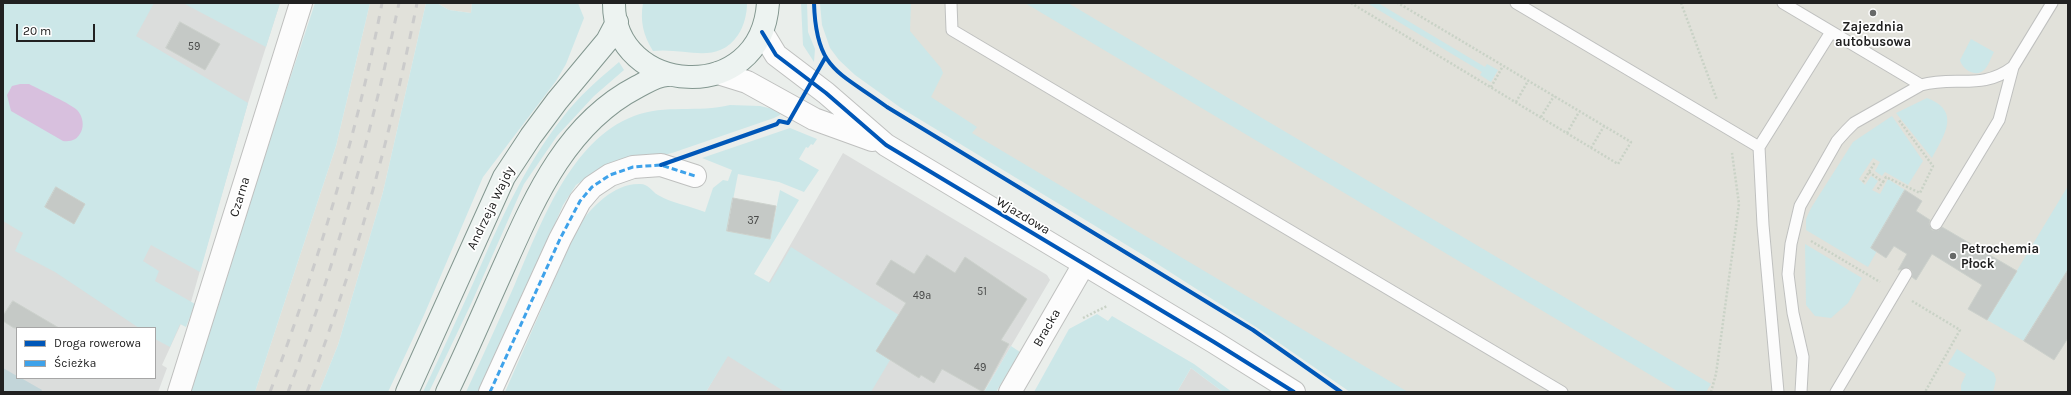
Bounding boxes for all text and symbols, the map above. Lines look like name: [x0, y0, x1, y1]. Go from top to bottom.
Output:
marker: Zajezdnia autobusowa: [1868, 8, 1878, 18]
scale bar: [18, 16, 97, 42]
place label: Zajezdnia autobusowa: [1835, 19, 1911, 50]
text: 20 m: [23, 24, 51, 38]
house number: 59: [188, 40, 200, 54]
street label: Andrzeja Wajdy: [464, 164, 518, 252]
street label: Czarna: [227, 175, 253, 219]
street label: Wjazdowa: [993, 194, 1053, 238]
house number: 37: [747, 214, 759, 228]
place label: Petrochemia Płock: [1961, 241, 2039, 272]
marker: Petrochemia Płock: [1948, 251, 1958, 261]
house number: 51: [977, 285, 987, 299]
house number: 49a: [913, 289, 931, 303]
street label: Bracka: [1030, 306, 1064, 350]
legend: [16, 327, 156, 379]
text: Droga rowerowa: [54, 336, 141, 350]
text: Ścieżka: [54, 356, 96, 370]
house number: 49: [974, 361, 986, 375]

